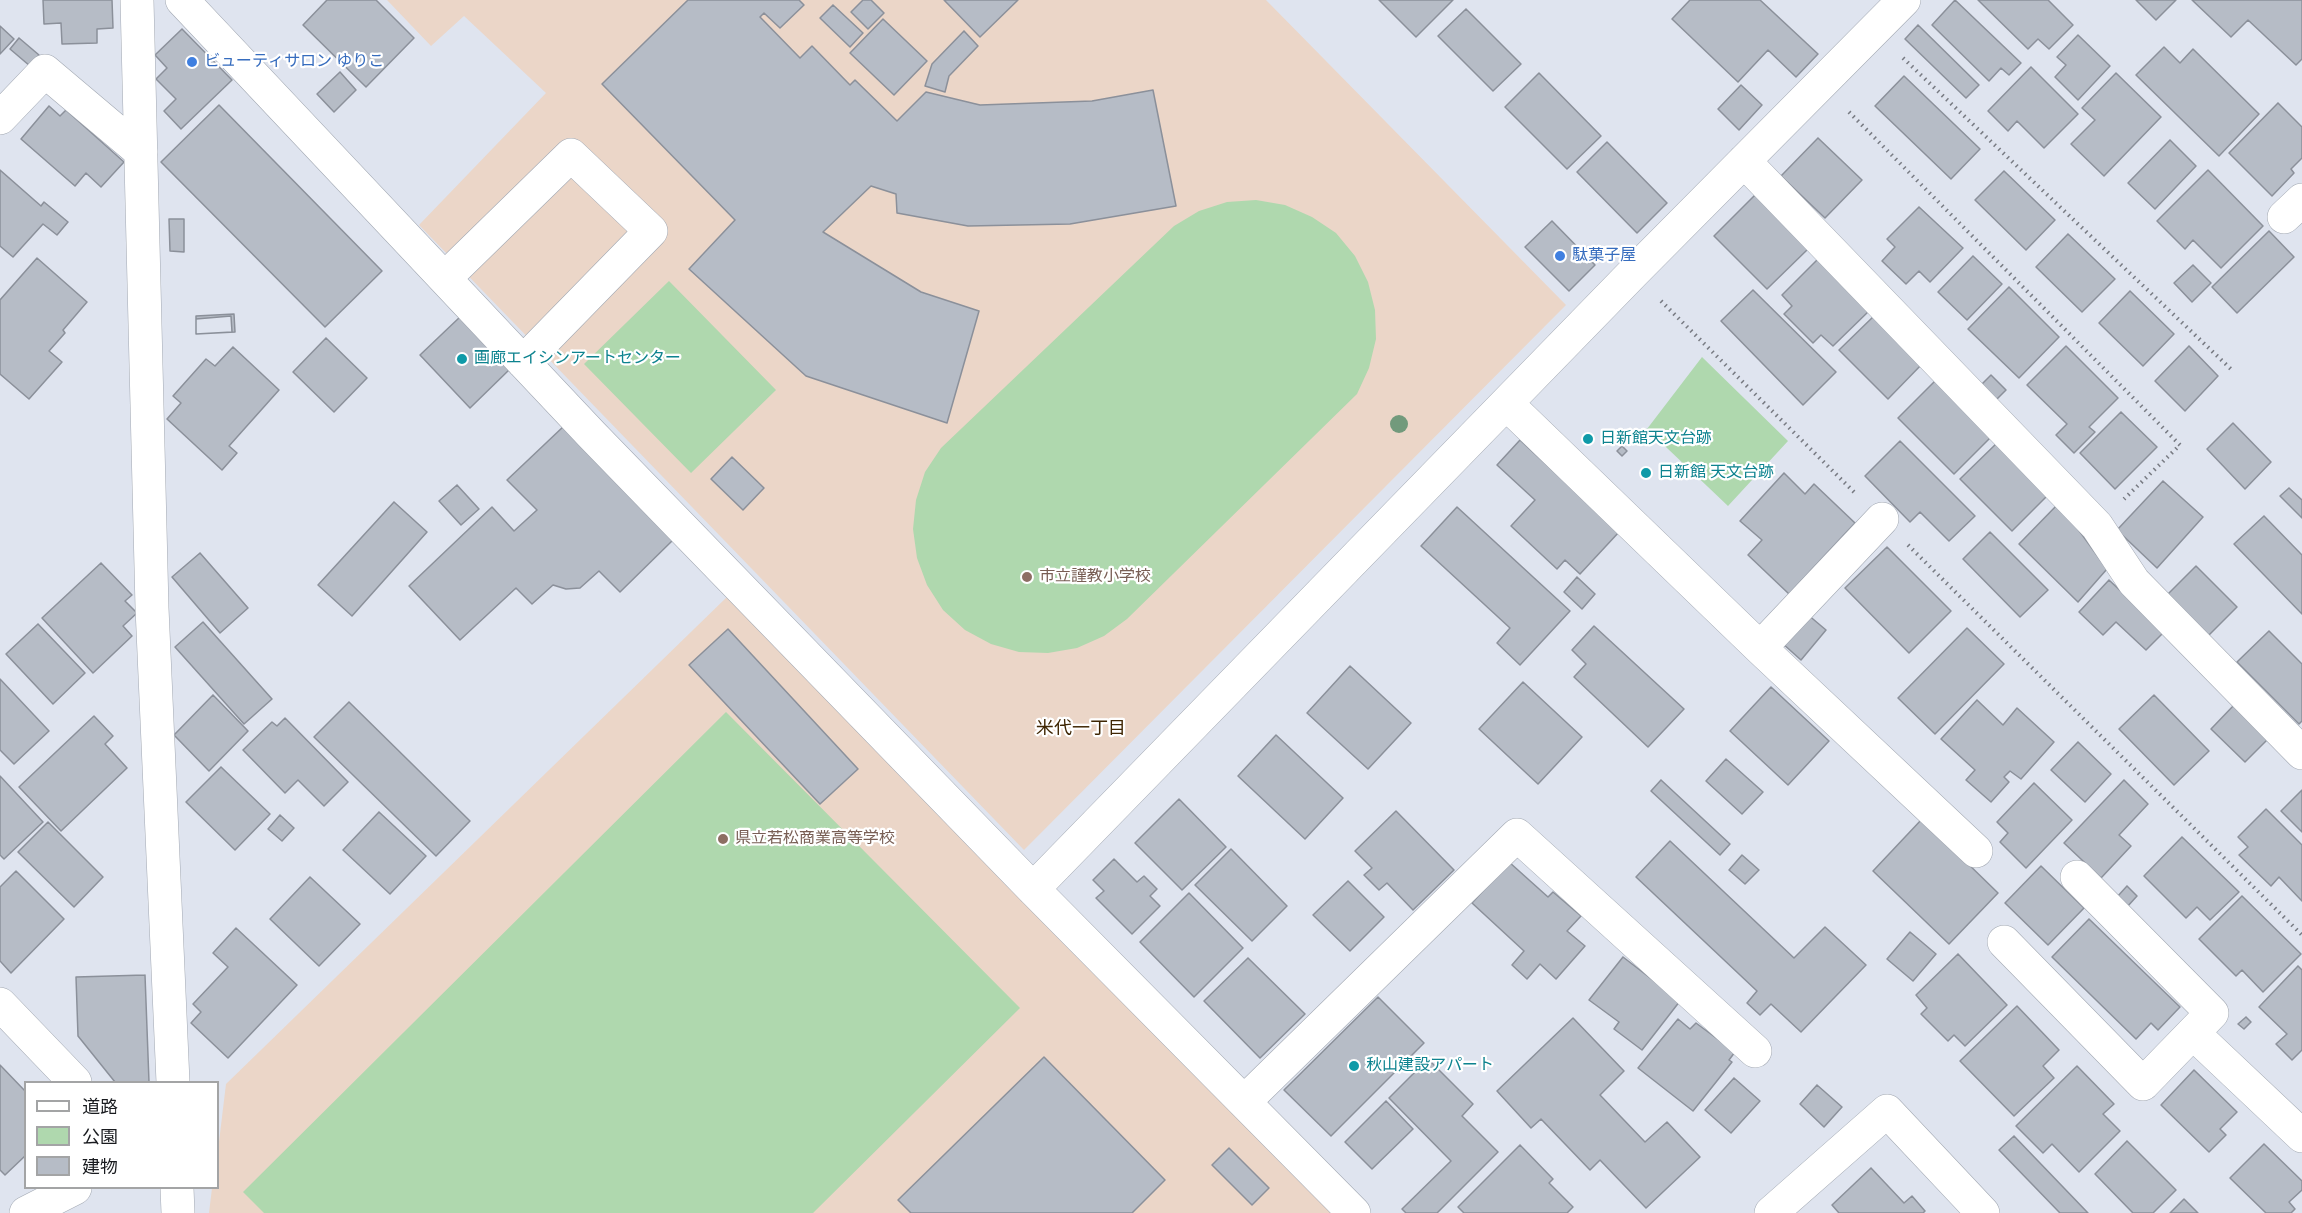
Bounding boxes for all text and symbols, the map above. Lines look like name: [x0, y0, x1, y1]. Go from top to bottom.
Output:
place label: ビューティサロン ゆりこ: [204, 52, 384, 72]
marker: ビューティサロン ゆりこ: [185, 55, 199, 69]
place label: 駄菓子屋: [1572, 246, 1636, 266]
marker: 駄菓子屋: [1553, 249, 1567, 263]
place label: 画廊エイシンアートセンター: [474, 349, 681, 369]
marker: 画廊エイシンアートセンター: [455, 352, 469, 366]
place label: 日新館天文台跡: [1600, 429, 1712, 449]
marker: 日新館天文台跡: [1581, 432, 1595, 446]
place label: 日新館 天文台跡: [1658, 463, 1774, 483]
marker: 日新館 天文台跡: [1639, 466, 1653, 480]
place label: 市立謹教小学校: [1039, 567, 1151, 587]
marker: 市立謹教小学校: [1020, 570, 1034, 584]
district label: 米代一丁目: [1036, 718, 1126, 740]
place label: 県立若松商業高等学校: [735, 829, 895, 849]
marker: 県立若松商業高等学校: [716, 832, 730, 846]
place label: 秋山建設アパート: [1366, 1056, 1494, 1076]
marker: 秋山建設アパート: [1347, 1059, 1361, 1073]
legend: [24, 1081, 219, 1189]
text: 道路: [82, 1094, 118, 1119]
text: 公園: [82, 1124, 118, 1149]
text: 建物: [82, 1154, 118, 1179]

